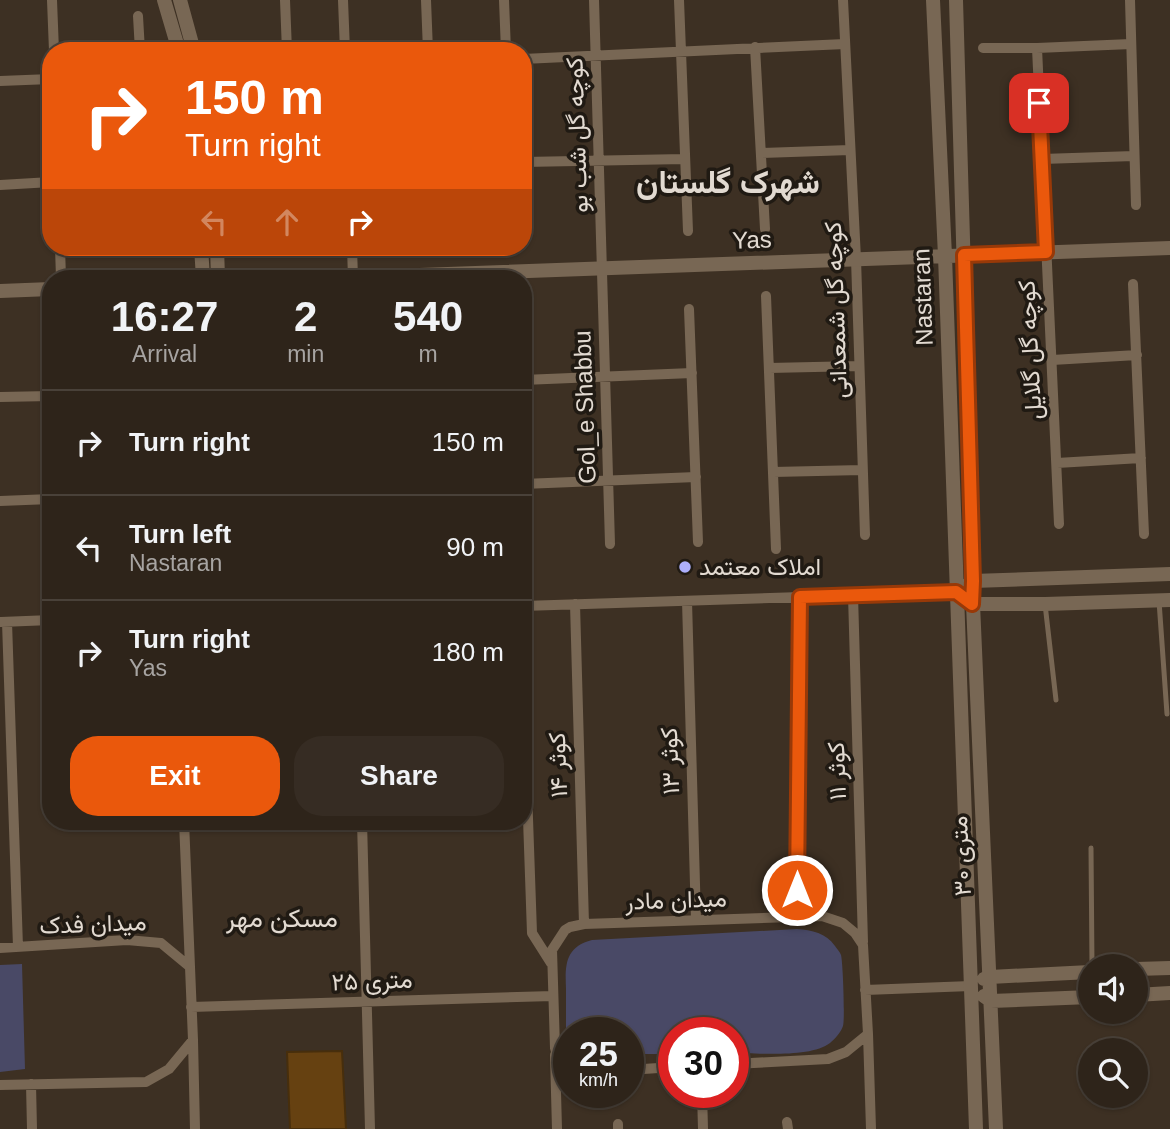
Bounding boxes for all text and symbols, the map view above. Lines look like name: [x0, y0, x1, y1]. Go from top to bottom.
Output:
street label: کوچه گل شب بو: [560, 57, 596, 213]
icon: right: [70, 70, 161, 161]
text: 150 m: [185, 70, 324, 124]
pin: [1009, 73, 1069, 133]
icon: arrive: [1020, 84, 1058, 122]
text: Turn right: [185, 127, 321, 163]
district label: شهرک گلستان: [636, 164, 820, 202]
icon: left: [195, 203, 233, 241]
icon: ahead: [268, 203, 306, 241]
icon: right: [341, 203, 379, 241]
street label: کوچه گل شمعدانی: [819, 221, 855, 399]
street label: Yas: [732, 225, 772, 254]
street label: Nastaran: [907, 248, 938, 346]
street label: کوچه گل گلایل: [1012, 280, 1050, 420]
text: 16:27: [111, 293, 218, 340]
text: 2: [294, 293, 317, 340]
text: 540: [393, 293, 463, 340]
street label: Gol_e Shabbu: [568, 330, 601, 484]
text: Arrival: [132, 341, 197, 367]
text: min: [287, 341, 324, 367]
text: m: [419, 341, 438, 367]
icon: right: [70, 424, 108, 462]
text: Turn right: [129, 427, 250, 457]
text: 150 m: [432, 427, 504, 457]
text: Turn left: [129, 519, 231, 549]
icon: left: [70, 529, 108, 567]
text: 90 m: [446, 532, 504, 562]
text: Nastaran: [129, 550, 222, 576]
place label: املاک معتمد: [699, 553, 821, 580]
marker: املاک معتمد: [677, 559, 693, 575]
text: Turn right: [129, 624, 250, 654]
icon: right: [70, 634, 108, 672]
text: 180 m: [432, 637, 504, 667]
text: Yas: [129, 655, 167, 681]
street label: کوثر ۱۳: [655, 727, 686, 795]
street label: کوثر ۱۴: [543, 732, 574, 798]
button: Exit: [70, 736, 280, 816]
button: Share: [294, 736, 504, 816]
street label: کوثر ۱۱: [822, 741, 853, 801]
street label: ۳۰ متری: [945, 815, 978, 897]
position arrow: [760, 853, 834, 927]
street label: میدان مادر: [624, 884, 727, 917]
district label: مسکن مهر: [225, 903, 338, 934]
street label: میدان فدک: [39, 908, 147, 940]
map controls: [1078, 954, 1148, 1108]
button: sound: [1078, 954, 1148, 1024]
street label: ۲۵ متری: [331, 966, 413, 997]
speed limit sign: 30: [658, 1017, 749, 1108]
text: 25: [579, 1034, 618, 1073]
button: search: [1078, 1038, 1148, 1108]
text: km/h: [579, 1070, 618, 1090]

